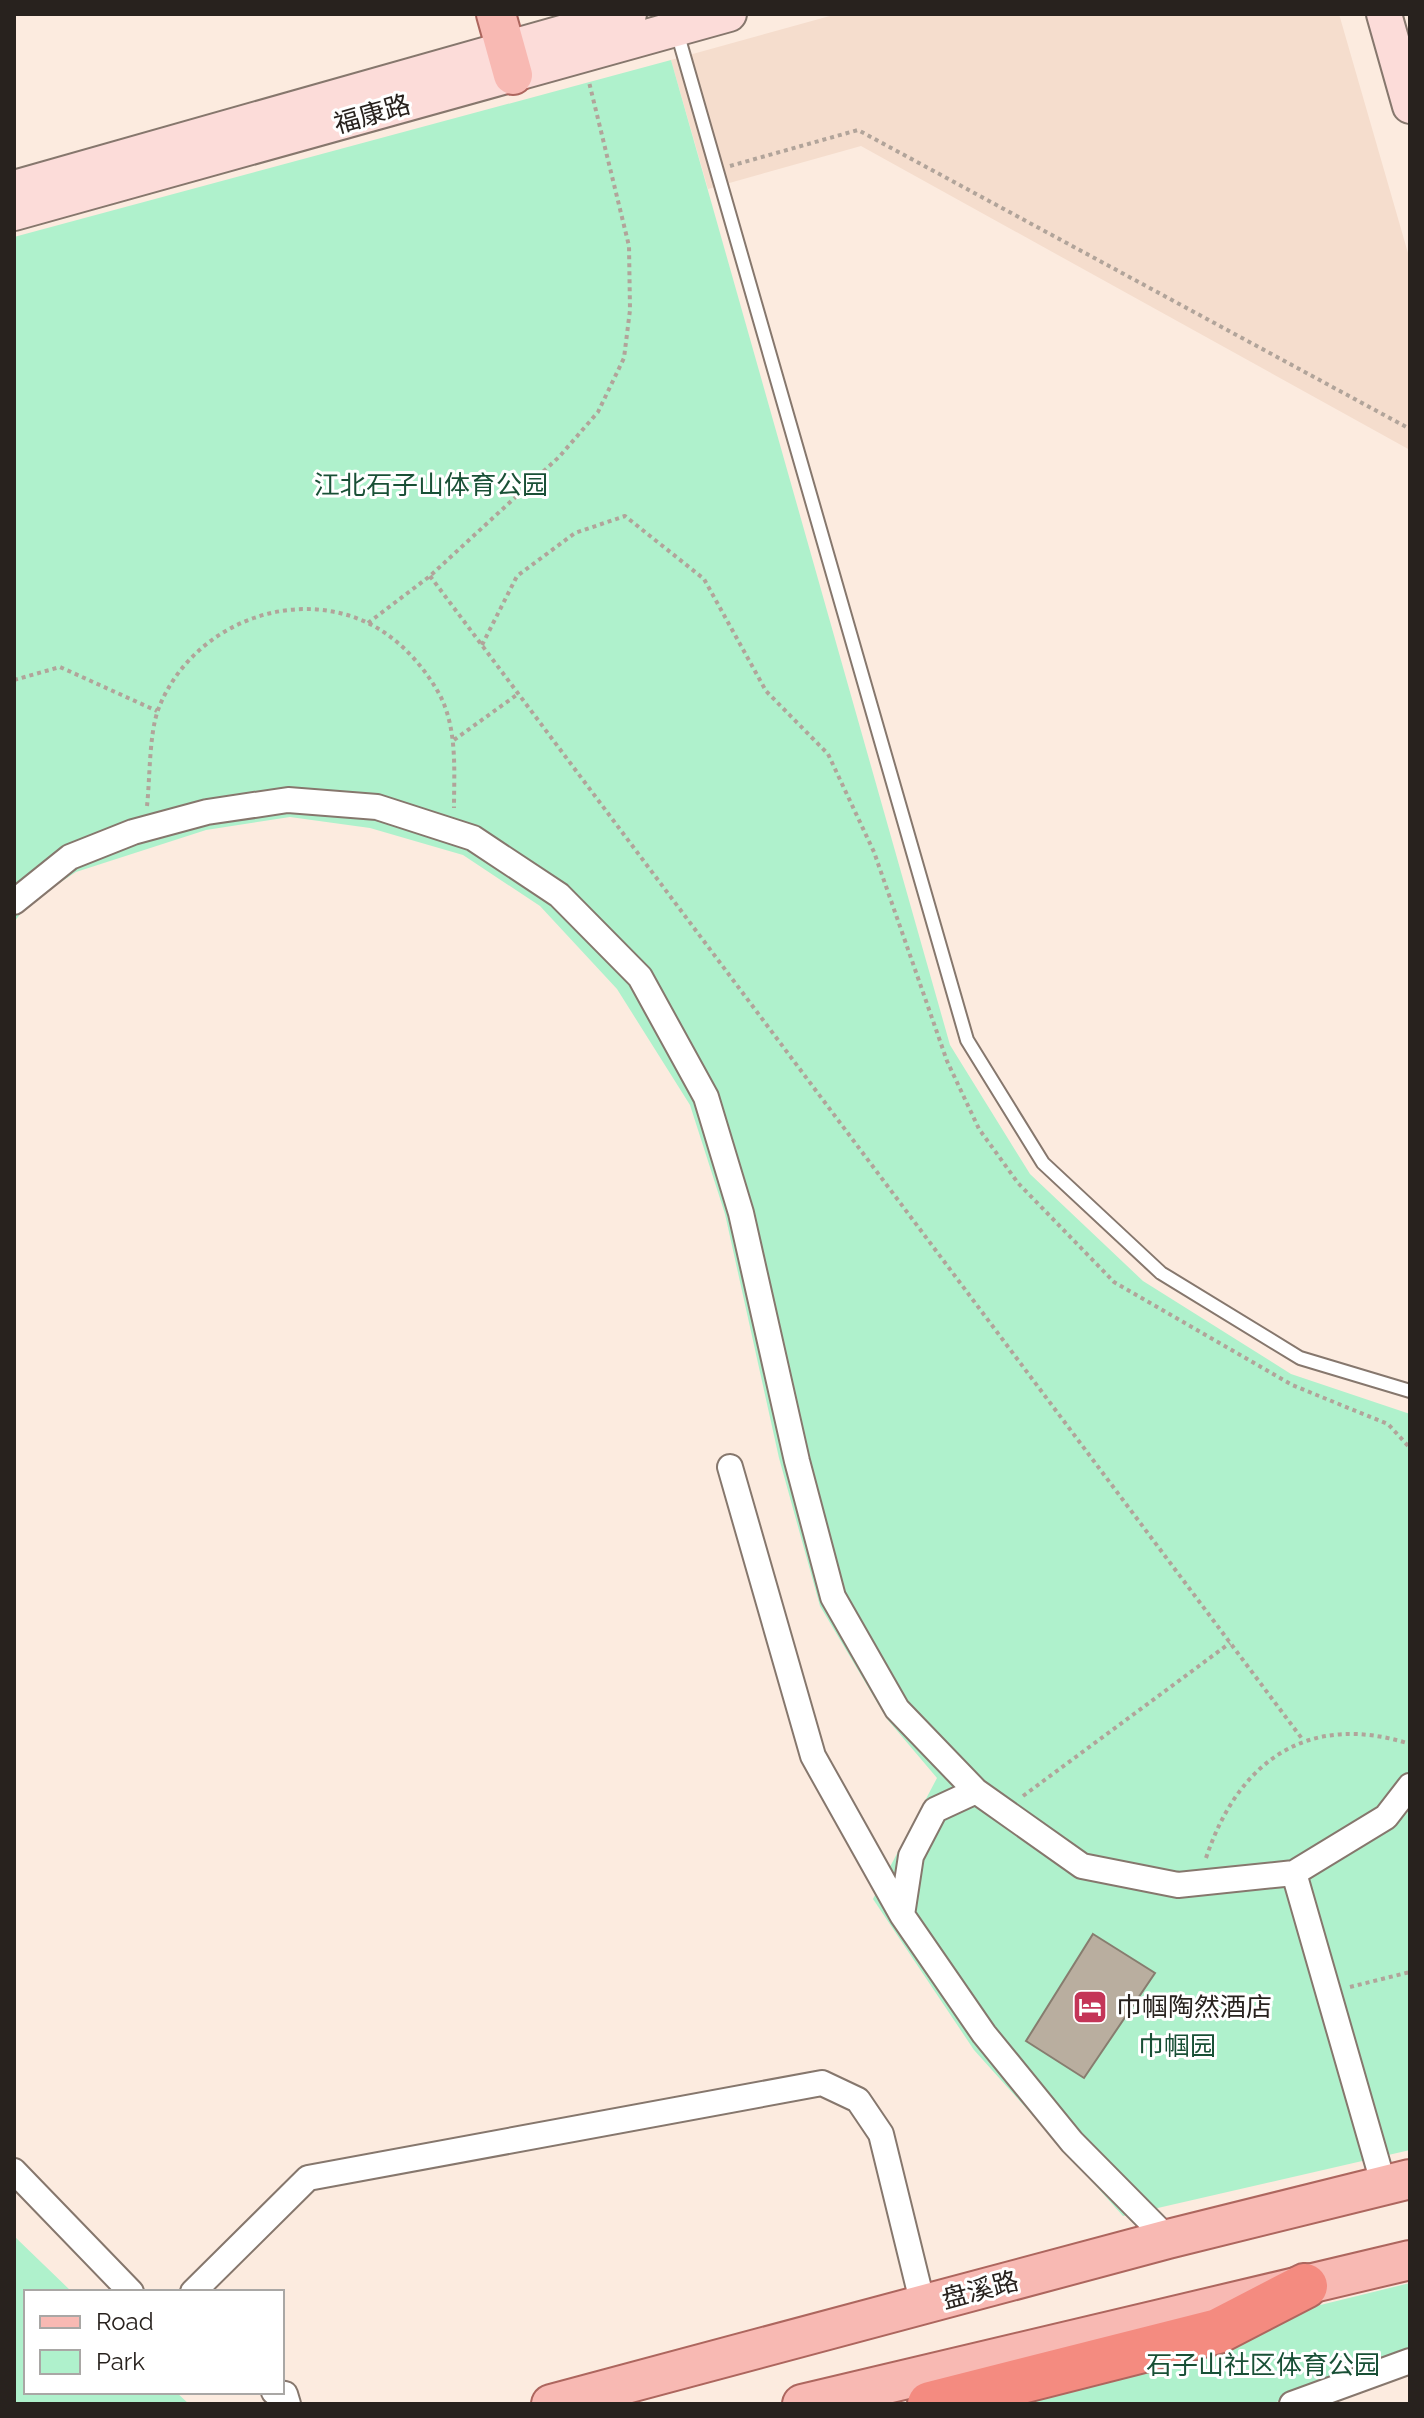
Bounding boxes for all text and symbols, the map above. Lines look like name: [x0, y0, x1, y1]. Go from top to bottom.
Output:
street label: 福康路: [330, 89, 414, 139]
park label: 江北石子山体育公园: [314, 470, 548, 500]
hotel icon: 巾帼陶然酒店: [1071, 1988, 1109, 2026]
place label: 巾帼陶然酒店: [1116, 1992, 1272, 2022]
park label: 巾帼园: [1138, 2031, 1216, 2061]
street label: 盘溪路: [938, 2265, 1022, 2315]
legend: [24, 2290, 284, 2394]
text: Road: [96, 2307, 154, 2336]
text: Park: [96, 2347, 145, 2376]
park label: 石子山社区体育公园: [1146, 2350, 1380, 2380]

